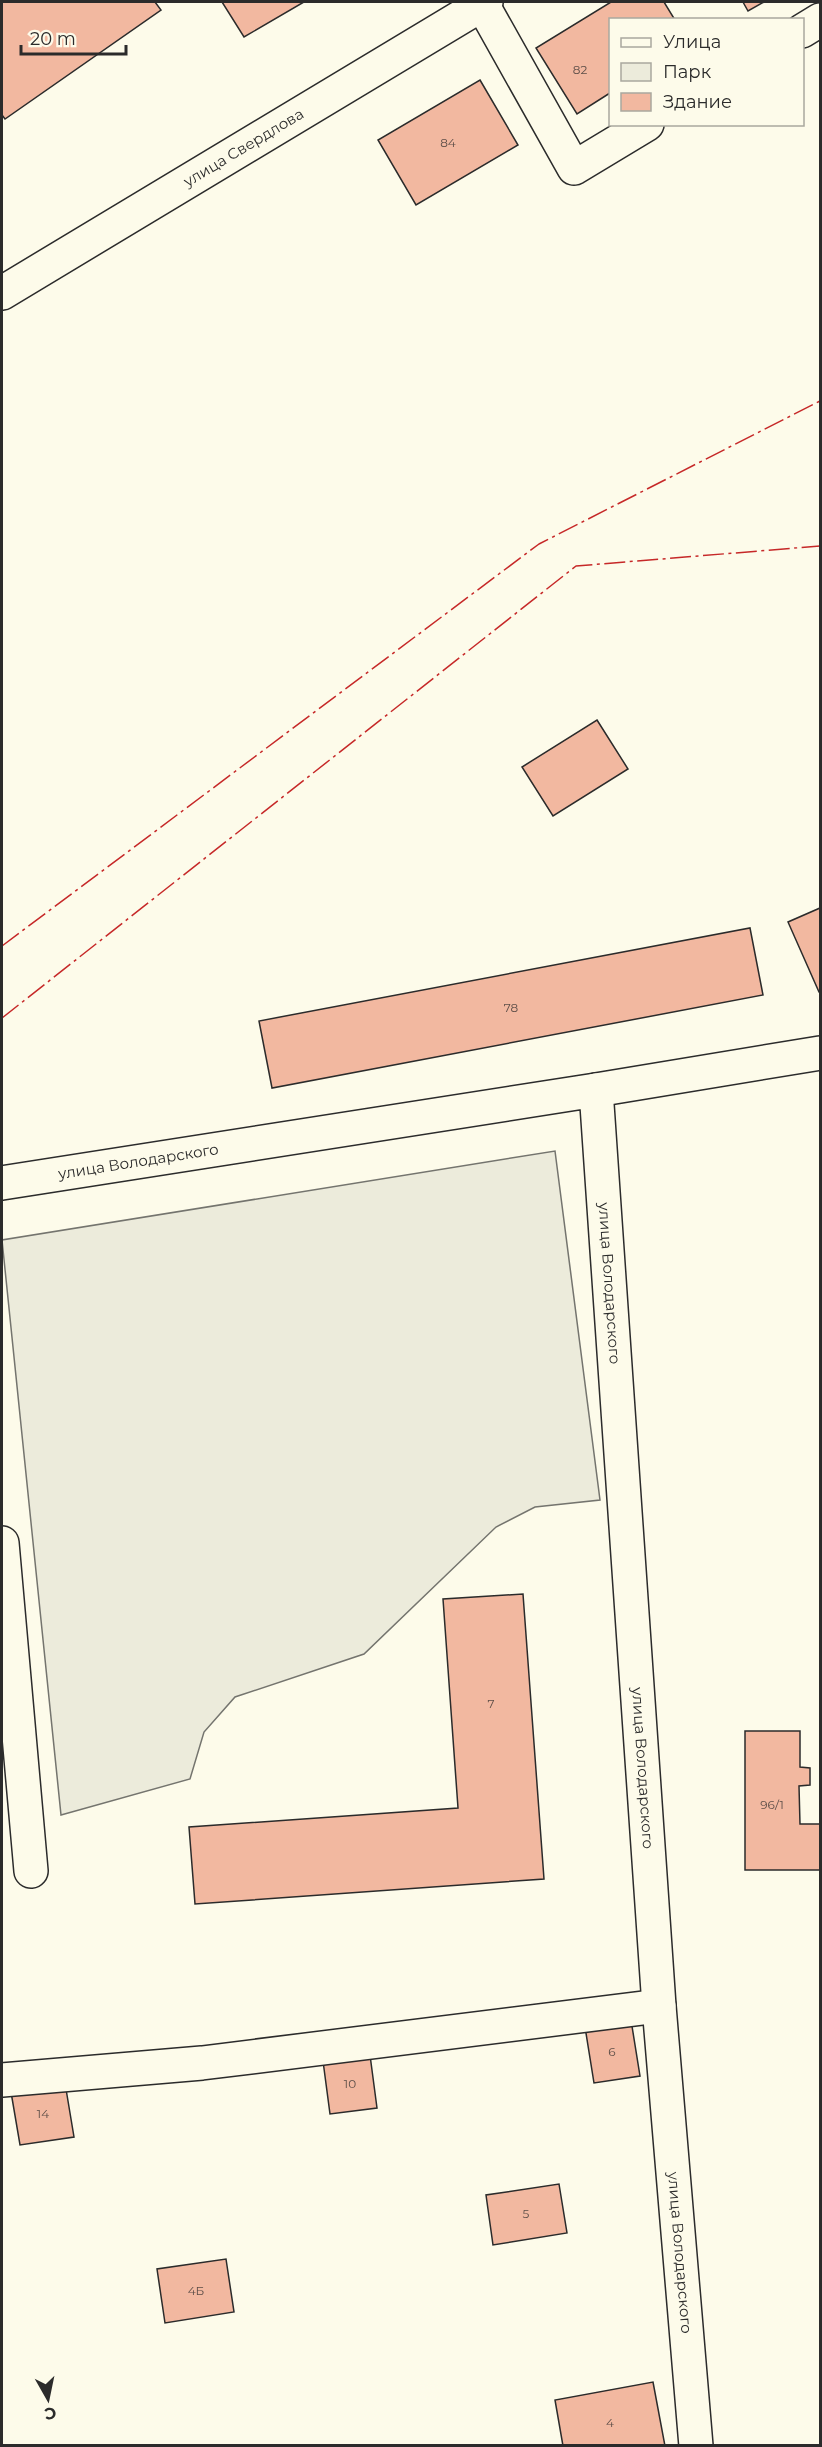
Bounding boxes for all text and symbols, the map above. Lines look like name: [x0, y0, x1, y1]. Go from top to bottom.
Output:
scale bar: [21, 18, 126, 56]
legend: [609, 18, 804, 126]
text: 20 m: [30, 28, 76, 50]
text: Улица: [663, 31, 721, 53]
text: Парк: [663, 61, 712, 83]
house number: 82: [573, 62, 587, 77]
text: Здание: [663, 91, 732, 113]
street label: улица Свердлова: [179, 104, 307, 191]
house number: 84: [440, 135, 456, 150]
house number: 78: [504, 1000, 519, 1015]
street label: улица Володарского: [56, 1139, 220, 1183]
street label: улица Володарского: [595, 1201, 625, 1365]
street label: улица Володарского: [628, 1686, 658, 1850]
house number: 7: [487, 1696, 495, 1711]
house number: 96/1: [760, 1797, 784, 1812]
house number: 6: [608, 2044, 616, 2059]
house number: 10: [344, 2076, 356, 2091]
house number: 14: [37, 2106, 49, 2121]
street label: улица Володарского: [664, 2170, 697, 2334]
house number: 5: [523, 2206, 530, 2221]
house number: 4Б: [188, 2283, 205, 2298]
north arrow: [18, 2369, 78, 2429]
text: С: [43, 2403, 57, 2424]
house number: 4: [606, 2415, 614, 2430]

